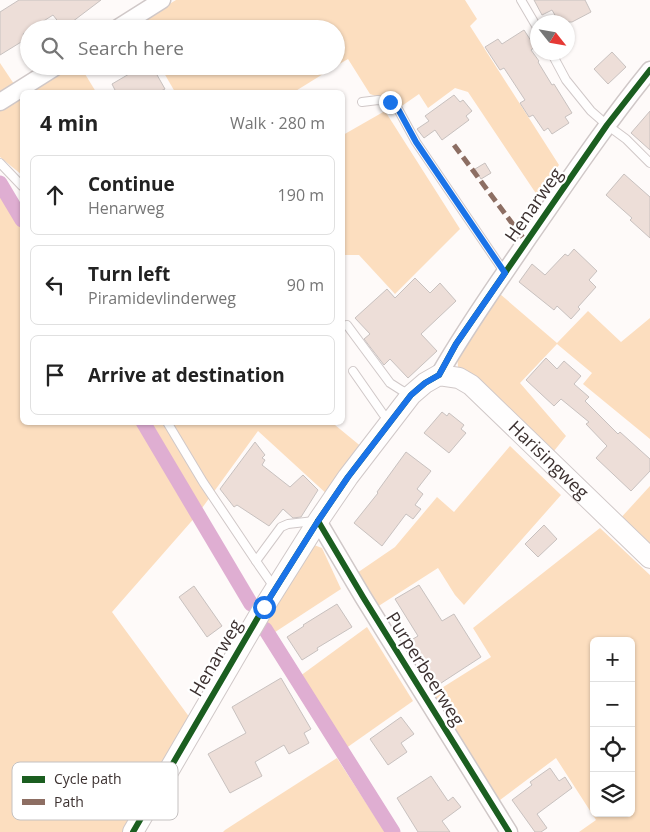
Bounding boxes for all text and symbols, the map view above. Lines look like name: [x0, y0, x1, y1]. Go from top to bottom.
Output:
north arrow: [530, 15, 575, 60]
search box: [20, 20, 345, 75]
icon: search: [38, 34, 66, 62]
text: Search here: [78, 35, 184, 61]
route end: [379, 91, 402, 114]
text: 4 min: [40, 109, 98, 137]
text: Walk · 280 m: [230, 112, 325, 134]
street label: Henarweg: [499, 162, 568, 246]
text: Continue: [88, 171, 175, 197]
icon: ahead: [41, 181, 69, 209]
text: 190 m: [278, 184, 324, 206]
text: Henarweg: [88, 197, 164, 219]
text: Turn left: [88, 261, 170, 287]
icon: left: [41, 271, 69, 299]
text: 90 m: [287, 274, 324, 296]
text: Piramidevlinderweg: [88, 287, 236, 309]
icon: arrive: [41, 361, 69, 389]
text: Arrive at destination: [88, 362, 285, 388]
street label: Harisingweg: [504, 415, 595, 504]
route start: [253, 596, 276, 619]
street label: Purperbeerweg: [381, 607, 471, 730]
street label: Henarweg: [183, 614, 247, 701]
map controls: [590, 637, 635, 817]
button: +: [590, 637, 635, 682]
button: −: [590, 682, 635, 727]
button: locate: [590, 727, 635, 772]
legend: [12, 762, 178, 820]
text: Cycle path: [54, 769, 122, 788]
button: layers: [590, 772, 635, 817]
text: Path: [54, 792, 84, 811]

